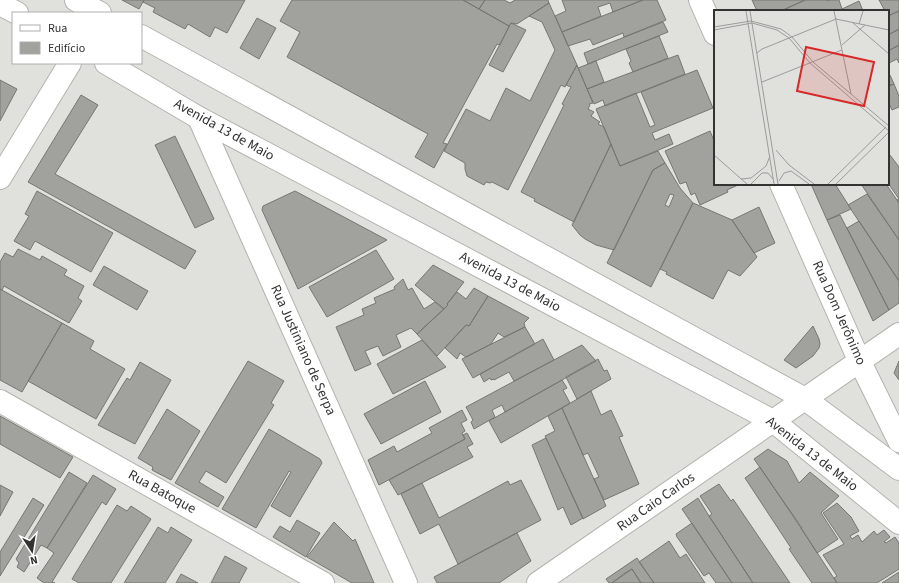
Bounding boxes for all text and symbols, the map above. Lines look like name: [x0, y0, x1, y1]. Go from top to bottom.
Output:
inset map: [714, 10, 889, 185]
legend: [12, 12, 142, 64]
text: Rua: [48, 20, 67, 37]
text: Edifício: [48, 40, 85, 57]
street label: Avenida 13 de Maio: [170, 94, 278, 166]
street label: Avenida 13 de Maio: [456, 247, 564, 317]
street label: Rua Dom Jerônimo: [807, 258, 871, 368]
street label: Rua Justiniano de Serpa: [265, 281, 341, 419]
street label: Avenida 13 de Maio: [762, 412, 862, 496]
street label: Rua Batoque: [124, 465, 200, 519]
street label: Rua Caio Carlos: [613, 468, 699, 536]
north arrow: [12, 531, 52, 571]
text: N: [29, 552, 39, 568]

